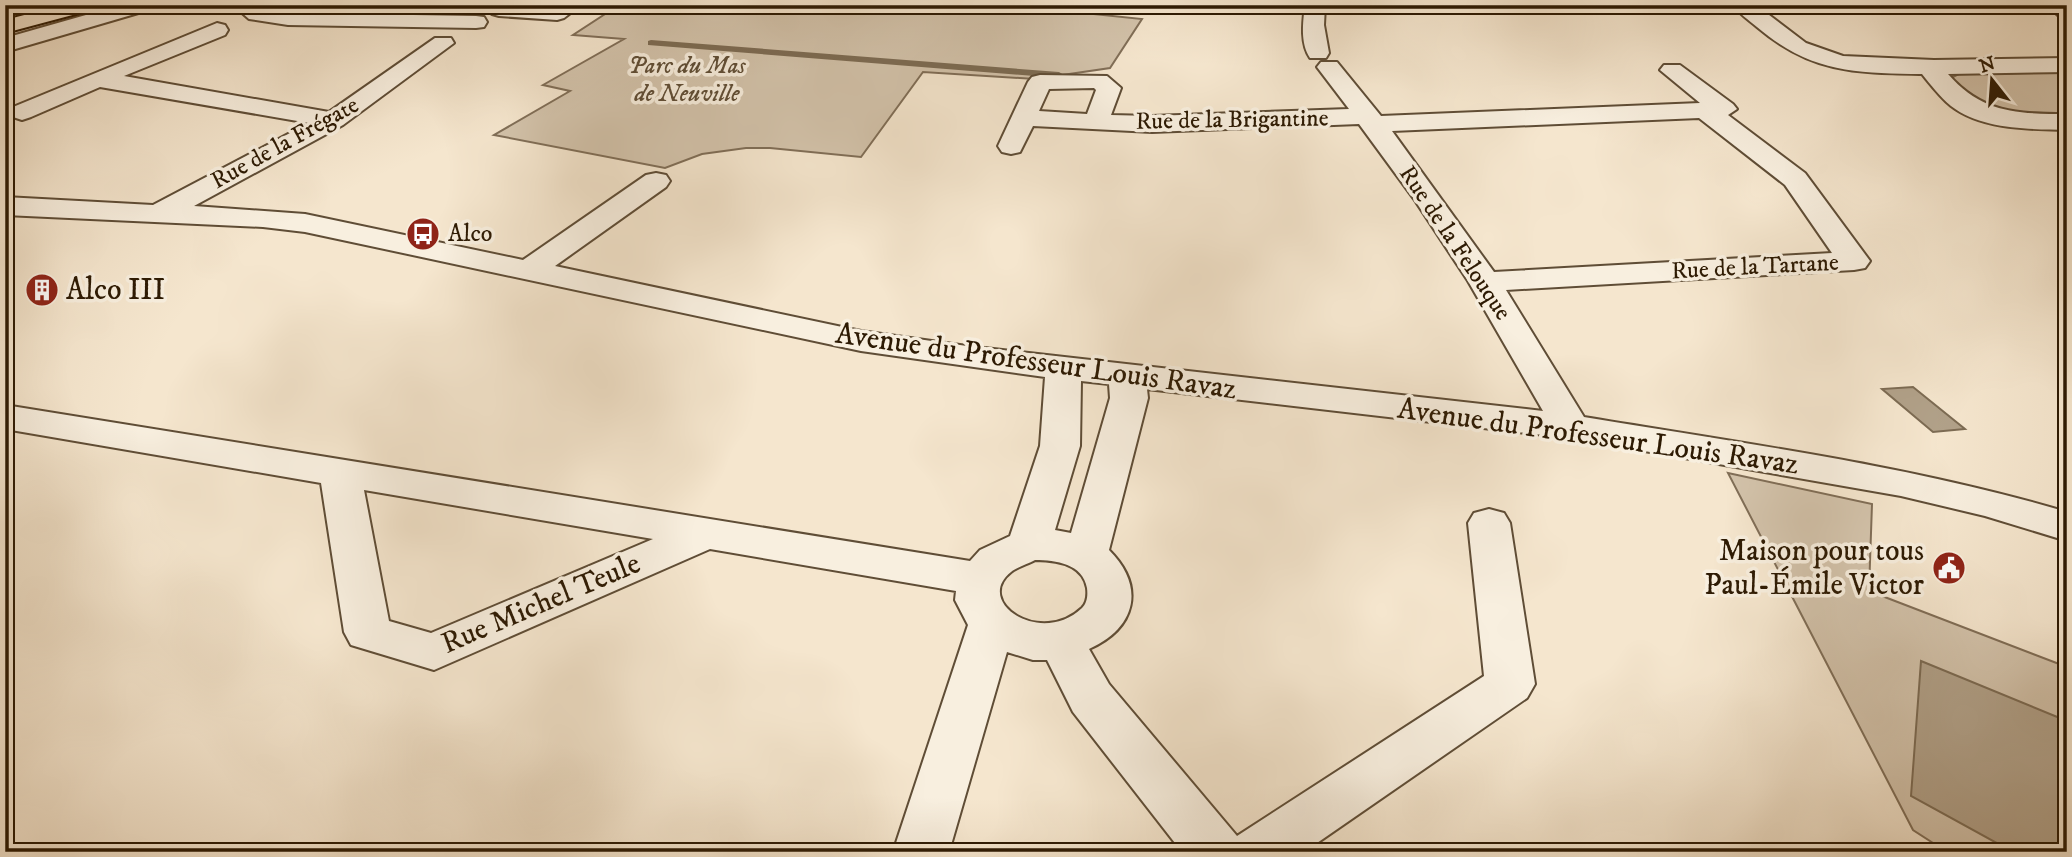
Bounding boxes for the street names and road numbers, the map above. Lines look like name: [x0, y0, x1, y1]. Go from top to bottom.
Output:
street label: Rue de la Frégate: [206, 90, 364, 196]
street label: Rue de la Brigantine: [1135, 103, 1329, 137]
street label: Rue de la Felouque: [1392, 160, 1518, 326]
street label: Rue de la Tartane: [1670, 248, 1840, 286]
street label: Avenue du Professeur Louis Ravaz: [833, 316, 1239, 408]
street label: Avenue du Professeur Louis Ravaz: [1395, 391, 1801, 483]
street label: Rue Michel Teule: [436, 545, 646, 663]

